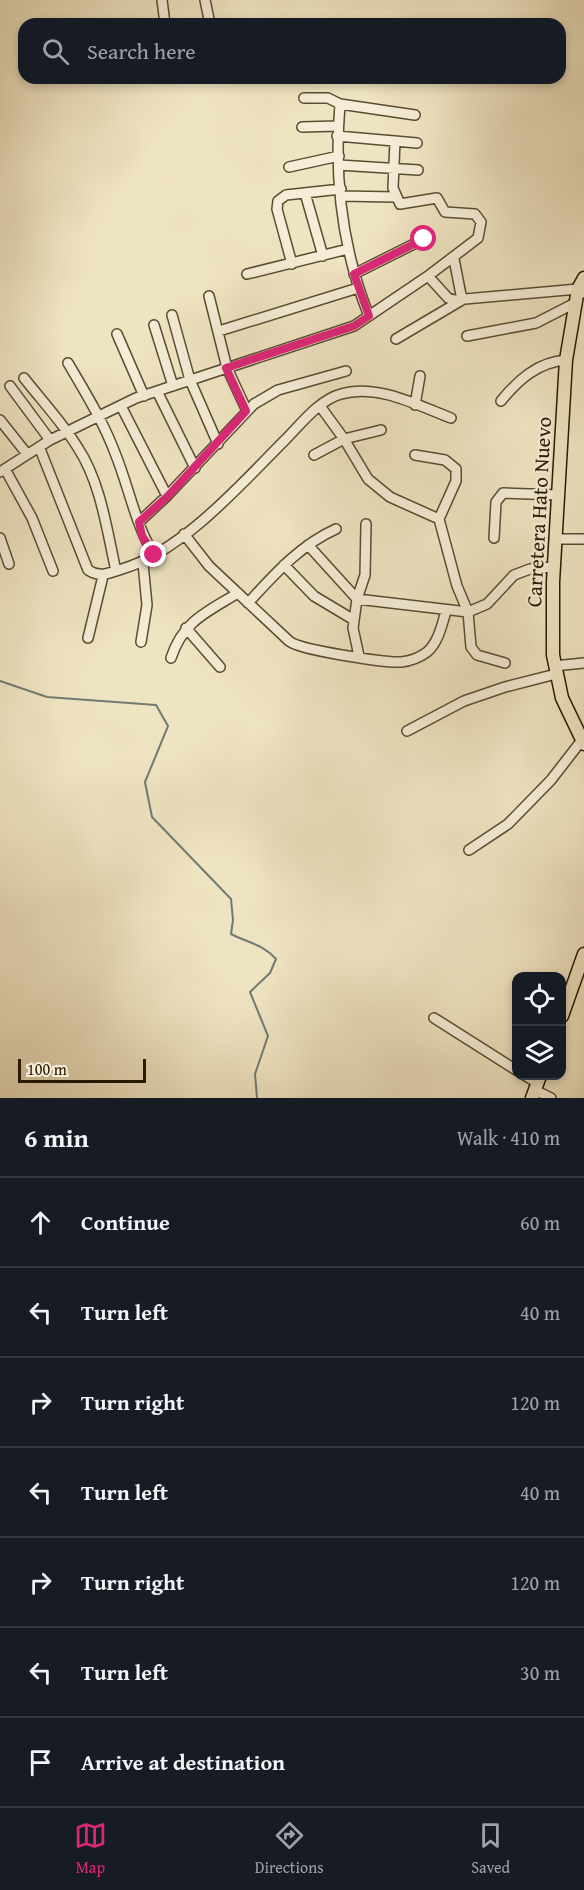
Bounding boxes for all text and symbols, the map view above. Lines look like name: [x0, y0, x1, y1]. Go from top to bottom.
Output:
search box: [18, 18, 566, 84]
icon: search: [39, 35, 72, 68]
text: Search here: [87, 35, 196, 67]
route start: [410, 225, 436, 251]
street label: Carretera Hato Nuevo: [518, 416, 559, 608]
route end: [140, 541, 166, 567]
map controls: [512, 972, 566, 1080]
button: locate: [512, 972, 566, 1026]
button: layers: [512, 1026, 566, 1080]
scale bar: [18, 1056, 146, 1084]
text: 100 m: [27, 1057, 67, 1081]
text: 6 min: [24, 1118, 89, 1157]
text: Walk · 410 m: [457, 1123, 560, 1152]
icon: ahead: [24, 1206, 57, 1239]
text: Continue: [81, 1206, 170, 1238]
text: 60 m: [520, 1208, 560, 1237]
icon: left: [24, 1296, 57, 1329]
text: Turn left: [81, 1296, 168, 1328]
text: 40 m: [520, 1298, 560, 1327]
icon: right: [24, 1386, 57, 1419]
text: Turn right: [81, 1386, 184, 1418]
text: 120 m: [510, 1388, 560, 1417]
icon: left: [24, 1476, 57, 1509]
text: Turn left: [81, 1476, 168, 1508]
text: 40 m: [520, 1478, 560, 1507]
icon: right: [24, 1566, 57, 1599]
text: Turn right: [81, 1566, 184, 1598]
text: 120 m: [510, 1568, 560, 1597]
icon: left: [24, 1656, 57, 1689]
text: Turn left: [81, 1656, 168, 1688]
text: 30 m: [520, 1658, 560, 1687]
icon: arrive: [24, 1746, 57, 1779]
text: Arrive at destination: [81, 1746, 285, 1778]
tab: Map: [74, 1819, 107, 1879]
tab: Directions: [255, 1819, 324, 1879]
tab: Saved: [471, 1819, 510, 1879]

